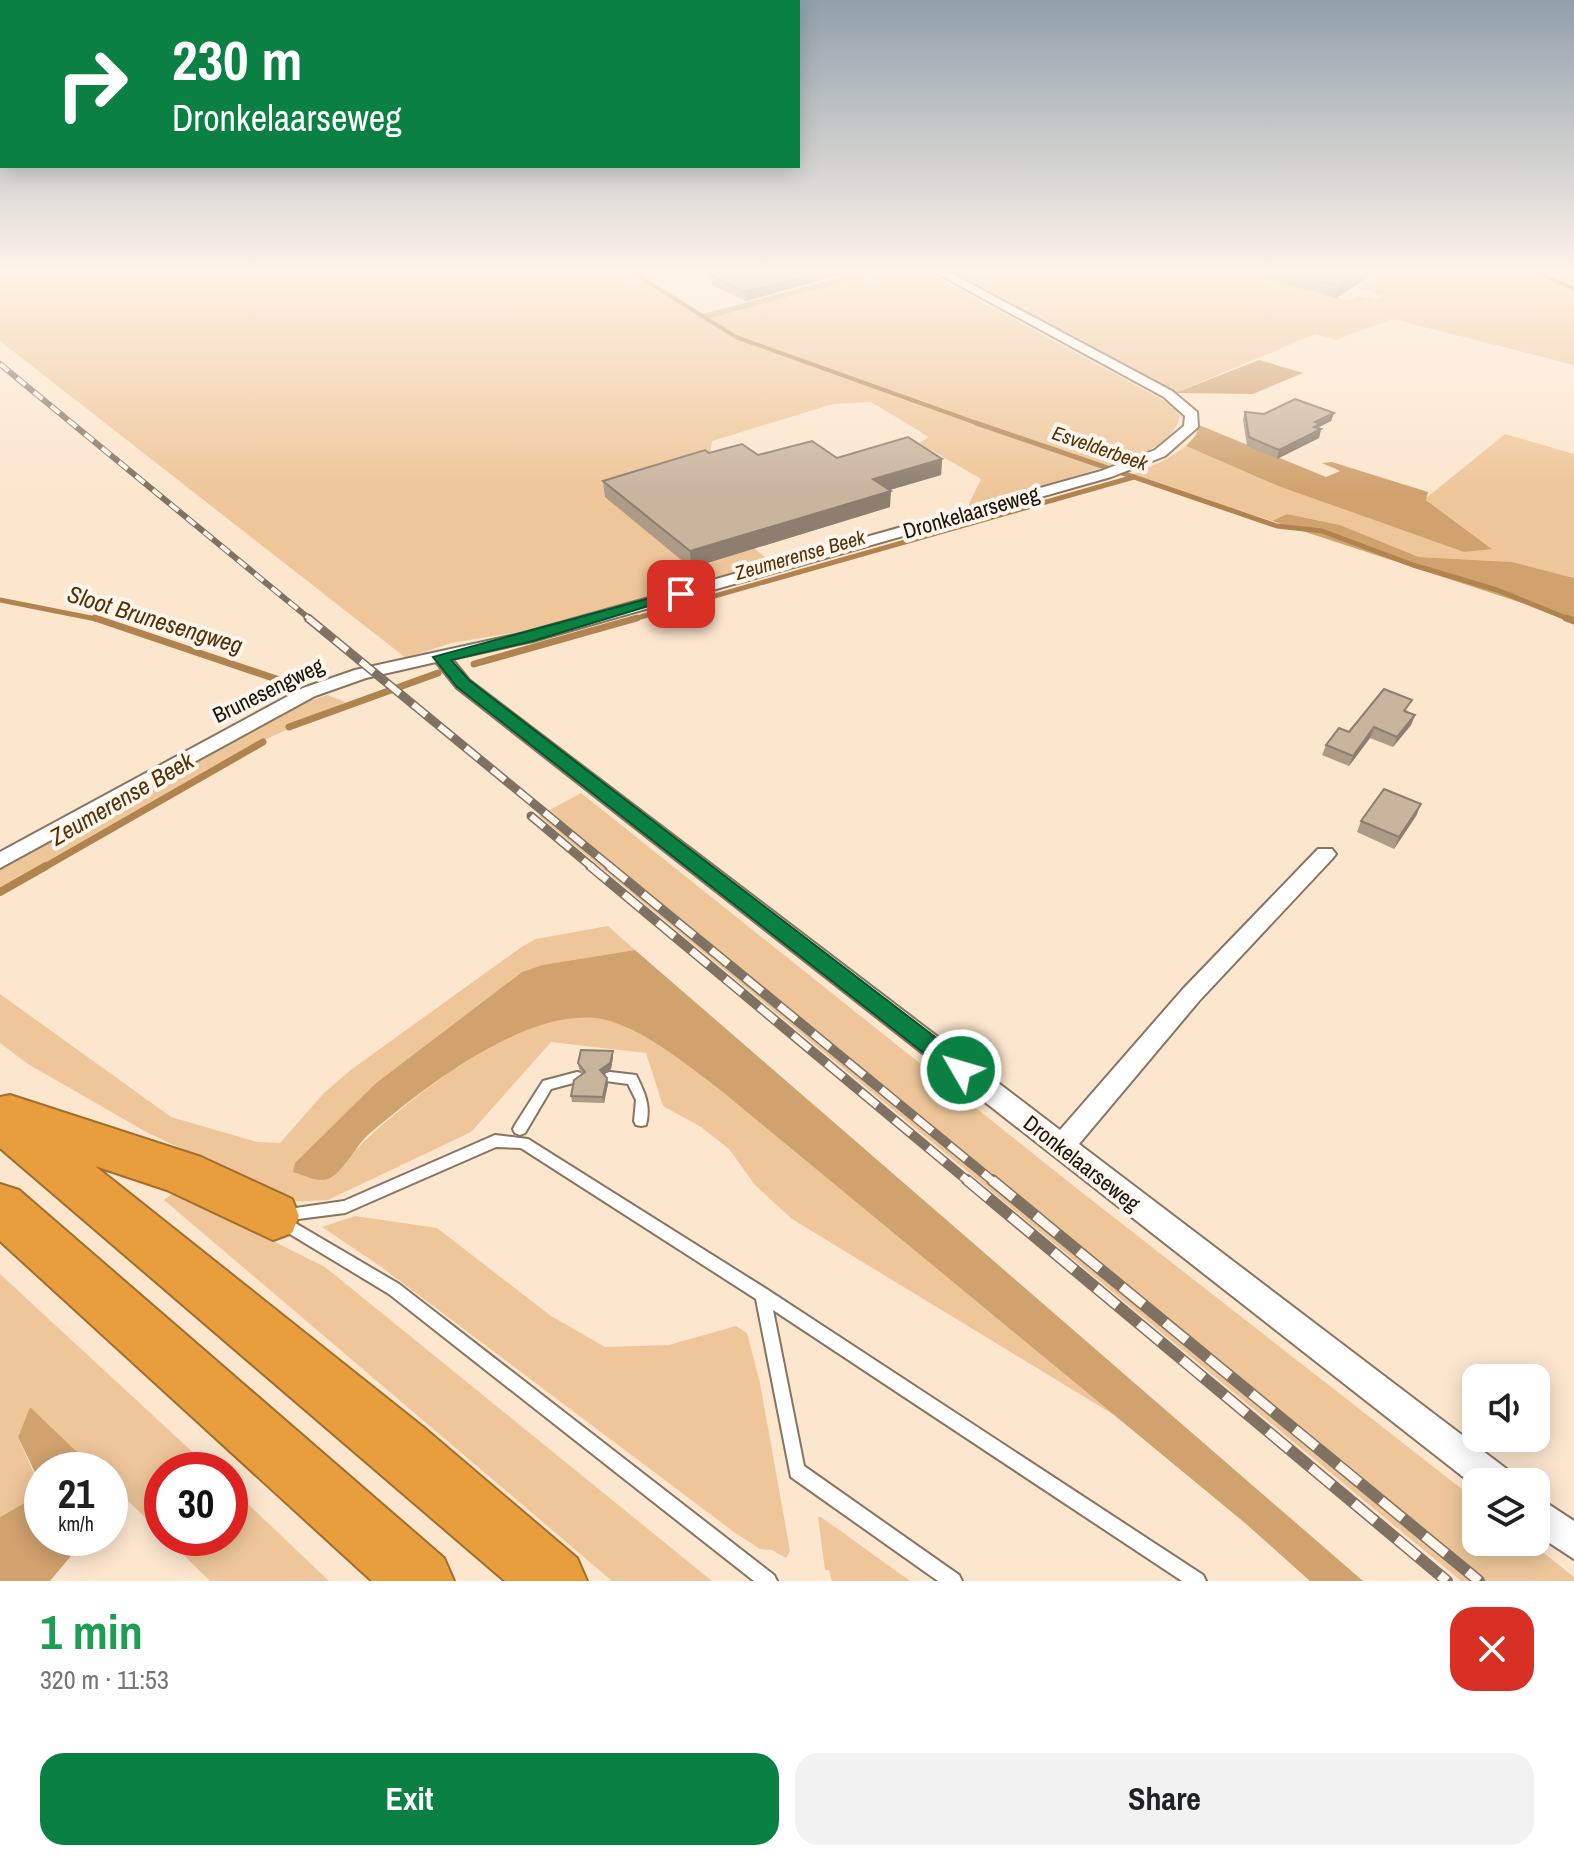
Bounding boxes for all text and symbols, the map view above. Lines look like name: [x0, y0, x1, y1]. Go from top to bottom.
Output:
text: 230 m: [172, 22, 302, 97]
icon: right: [40, 32, 144, 136]
text: Dronkelaarseweg: [172, 94, 402, 142]
water label: Esvelderbeek: [1049, 419, 1152, 477]
street label: Dronkelaarseweg: [899, 478, 1043, 546]
water label: Zeumerense Beek: [731, 523, 869, 586]
pin: [647, 560, 715, 628]
icon: arrive: [659, 572, 703, 616]
water label: Sloot Brunesengweg: [64, 577, 247, 661]
street label: Brunesengweg: [207, 650, 329, 730]
water label: Zeumerense Beek: [43, 744, 200, 853]
position arrow: [919, 1028, 1003, 1112]
street label: Dronkelaarseweg: [1017, 1108, 1147, 1218]
map controls: [1462, 1364, 1550, 1556]
button: sound: [1462, 1364, 1550, 1452]
speed limit sign: 30: [144, 1452, 248, 1556]
text: 21: [58, 1467, 94, 1520]
button: layers: [1462, 1468, 1550, 1556]
text: km/h: [58, 1510, 94, 1537]
text: 1 min: [40, 1599, 143, 1664]
button: close: [1450, 1607, 1534, 1691]
text: 320 m · 11:53: [40, 1662, 169, 1697]
button: Exit: [40, 1753, 779, 1845]
button: Share: [795, 1753, 1534, 1845]

